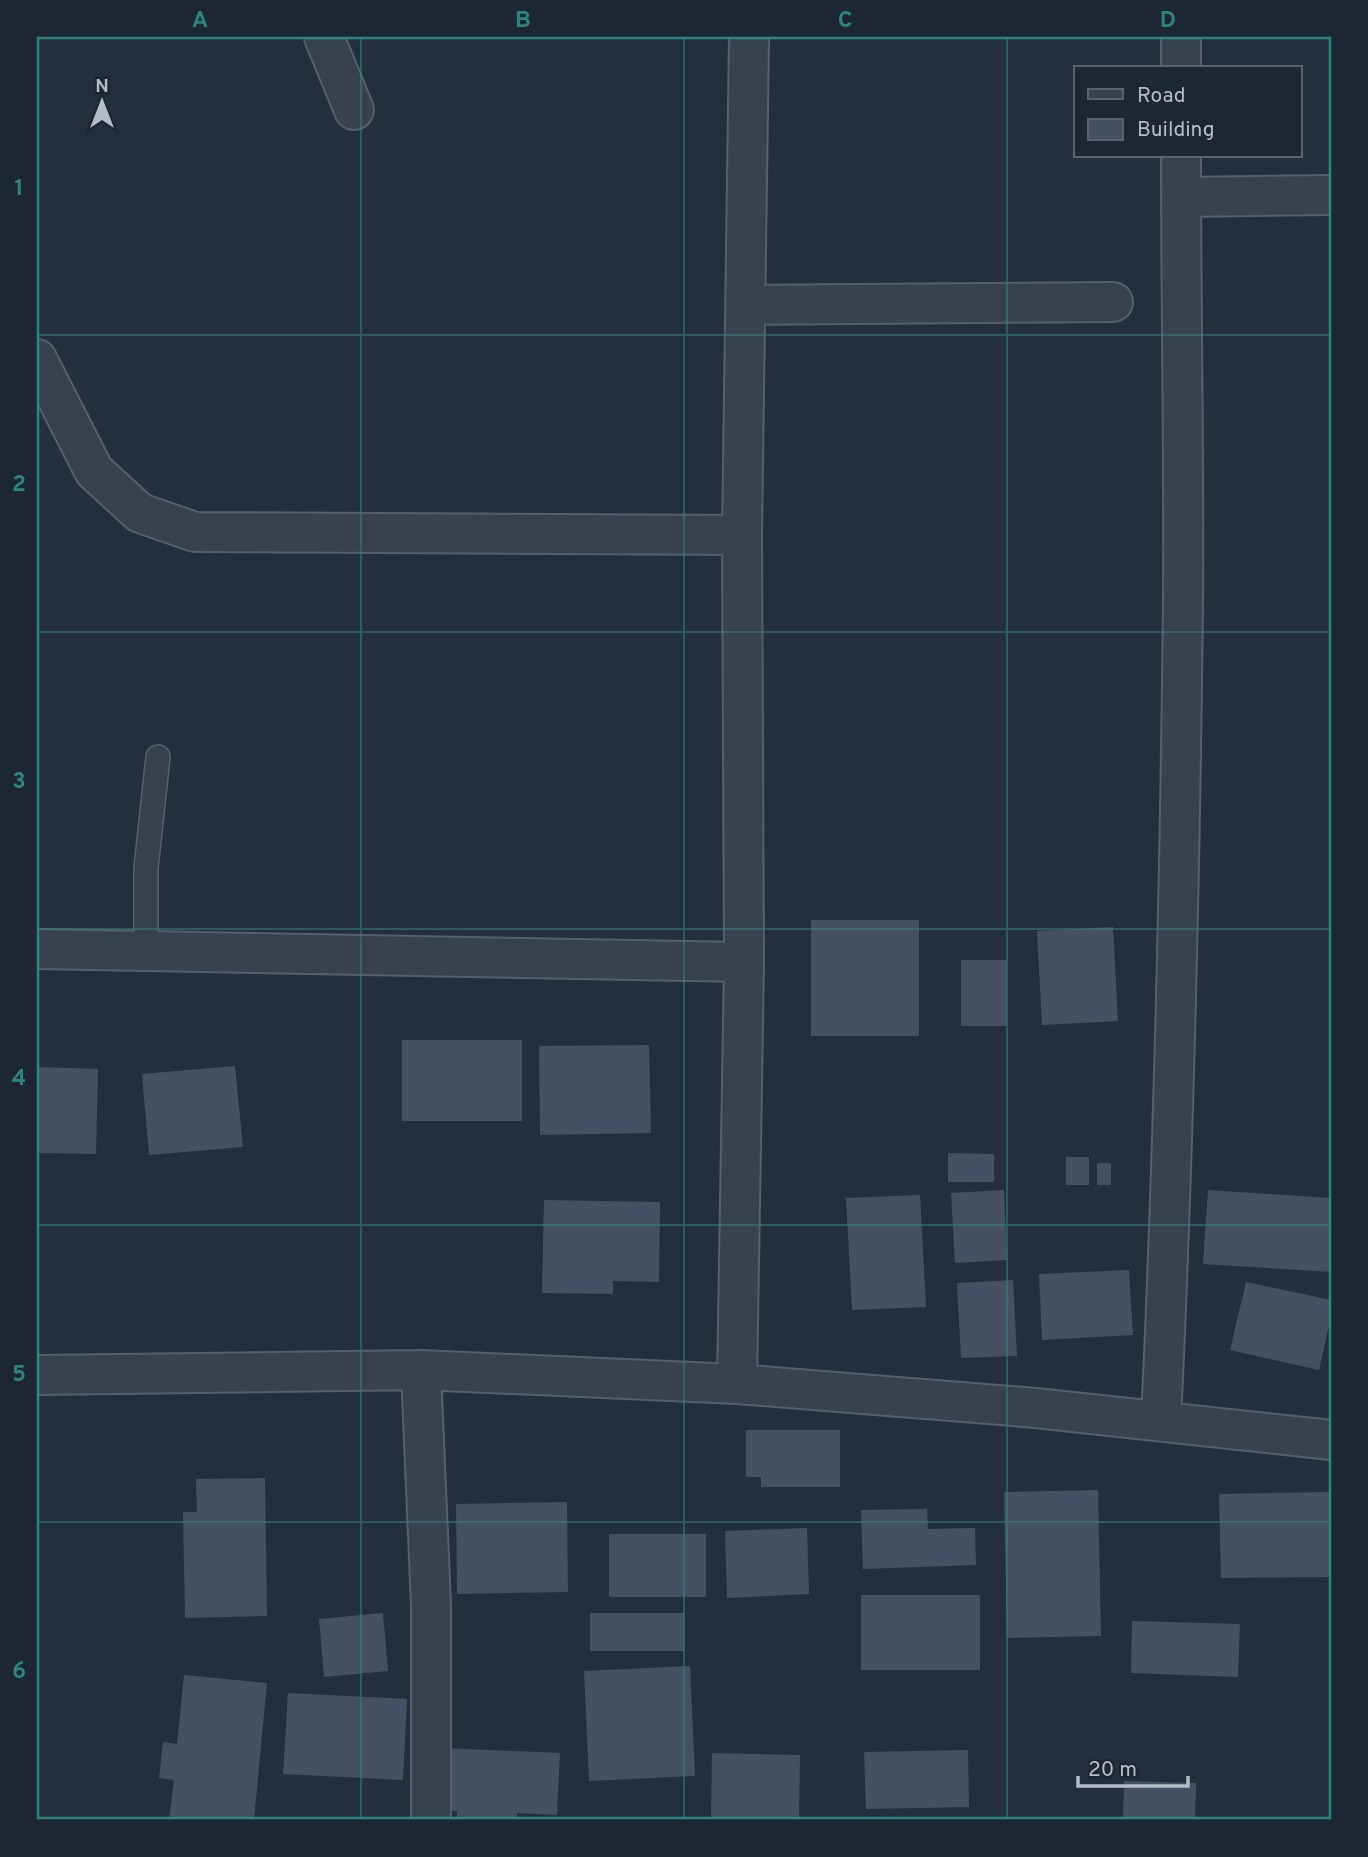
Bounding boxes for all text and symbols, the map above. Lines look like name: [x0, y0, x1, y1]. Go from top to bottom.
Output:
text: A: [192, 7, 208, 36]
text: B: [515, 7, 531, 36]
text: C: [838, 7, 852, 36]
text: D: [1160, 7, 1176, 36]
north arrow: [66, 66, 136, 136]
legend: [1074, 66, 1302, 158]
text: N: [95, 75, 109, 99]
text: Road: [1137, 83, 1186, 110]
text: Building: [1137, 117, 1215, 144]
text: 1: [14, 175, 24, 204]
text: 2: [12, 471, 26, 500]
text: 3: [12, 768, 26, 797]
text: 4: [12, 1065, 26, 1094]
text: 5: [12, 1361, 26, 1390]
text: 6: [12, 1658, 26, 1687]
scale bar: [1078, 1745, 1188, 1789]
text: 20 m: [1088, 1757, 1137, 1784]

